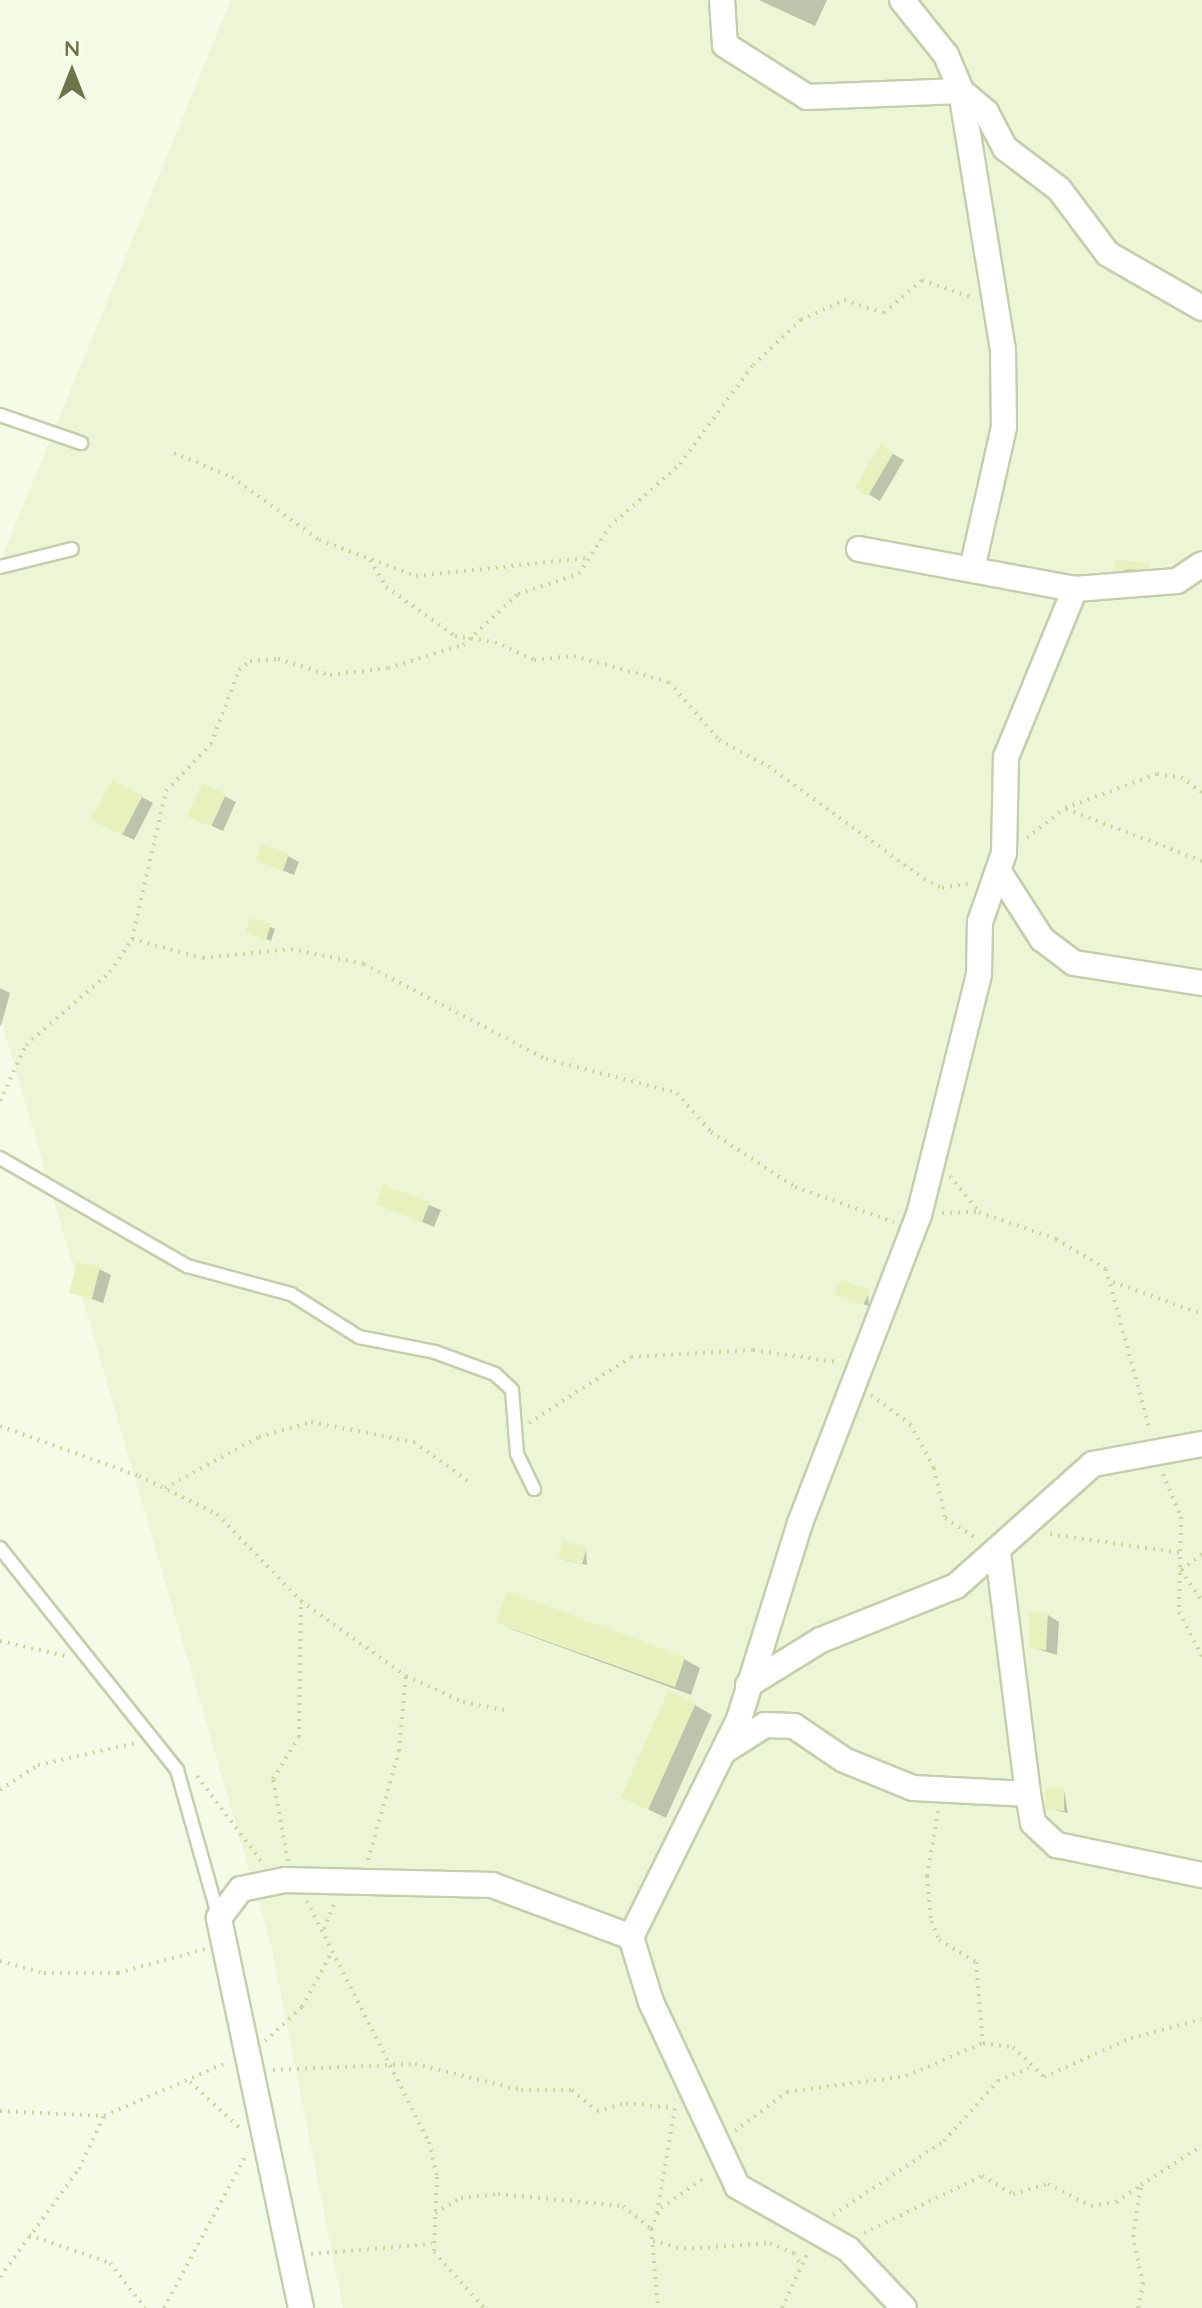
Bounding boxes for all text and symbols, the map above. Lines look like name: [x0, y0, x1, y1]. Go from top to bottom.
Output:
north arrow: [32, 32, 112, 112]
text: N: [64, 34, 80, 62]

